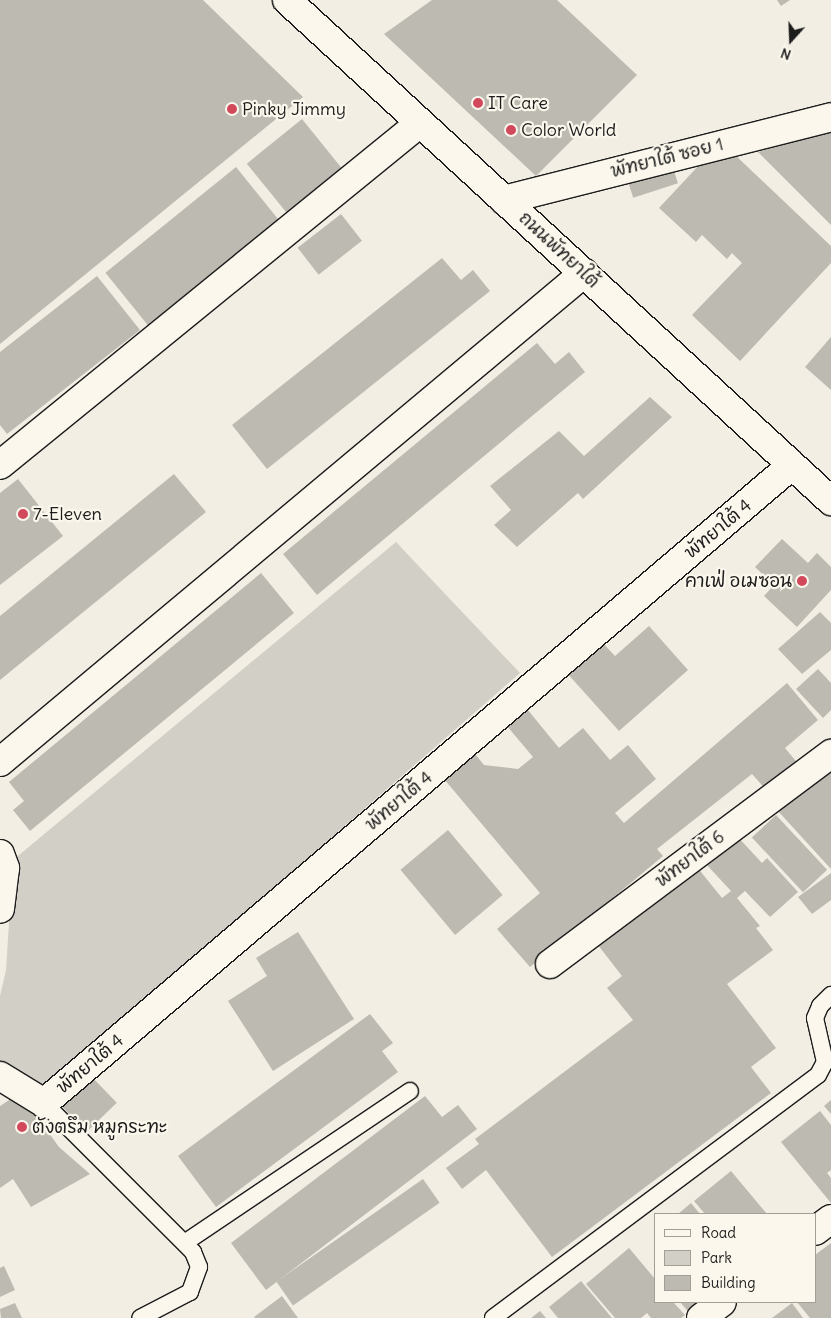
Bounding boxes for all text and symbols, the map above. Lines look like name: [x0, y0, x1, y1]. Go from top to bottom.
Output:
north arrow: [766, 15, 816, 65]
text: N: [778, 44, 793, 64]
place label: IT Care: [488, 92, 548, 114]
marker: IT Care: [472, 97, 484, 109]
place label: Pinky Jimmy: [242, 98, 346, 120]
marker: Pinky Jimmy: [226, 103, 238, 115]
place label: Color World: [521, 119, 616, 141]
marker: Color World: [505, 124, 517, 136]
street label: พัทยาใต้ ซอย 1: [608, 134, 726, 182]
street label: ถนนพัทยาใต้: [514, 207, 604, 293]
street label: พัทยาใต้ 4: [680, 495, 756, 563]
place label: 7-Eleven: [33, 503, 102, 525]
marker: 7-Eleven: [17, 508, 29, 520]
place label: คาเฟ่ อเมซอน: [685, 570, 792, 592]
marker: คาเฟ่ อเมซอน: [796, 575, 808, 587]
street label: พัทยาใต้ 4: [361, 767, 437, 835]
street label: พัทยาใต้ 6: [651, 826, 729, 892]
street label: พัทยาใต้ 4: [52, 1030, 128, 1098]
place label: ตังตรึม หมูกระทะ: [32, 1116, 167, 1138]
marker: ตังตรึม หมูกระทะ: [16, 1121, 28, 1133]
legend: [654, 1213, 816, 1303]
text: Road: [701, 1223, 736, 1242]
text: Park: [701, 1248, 732, 1267]
text: Building: [701, 1273, 756, 1292]

